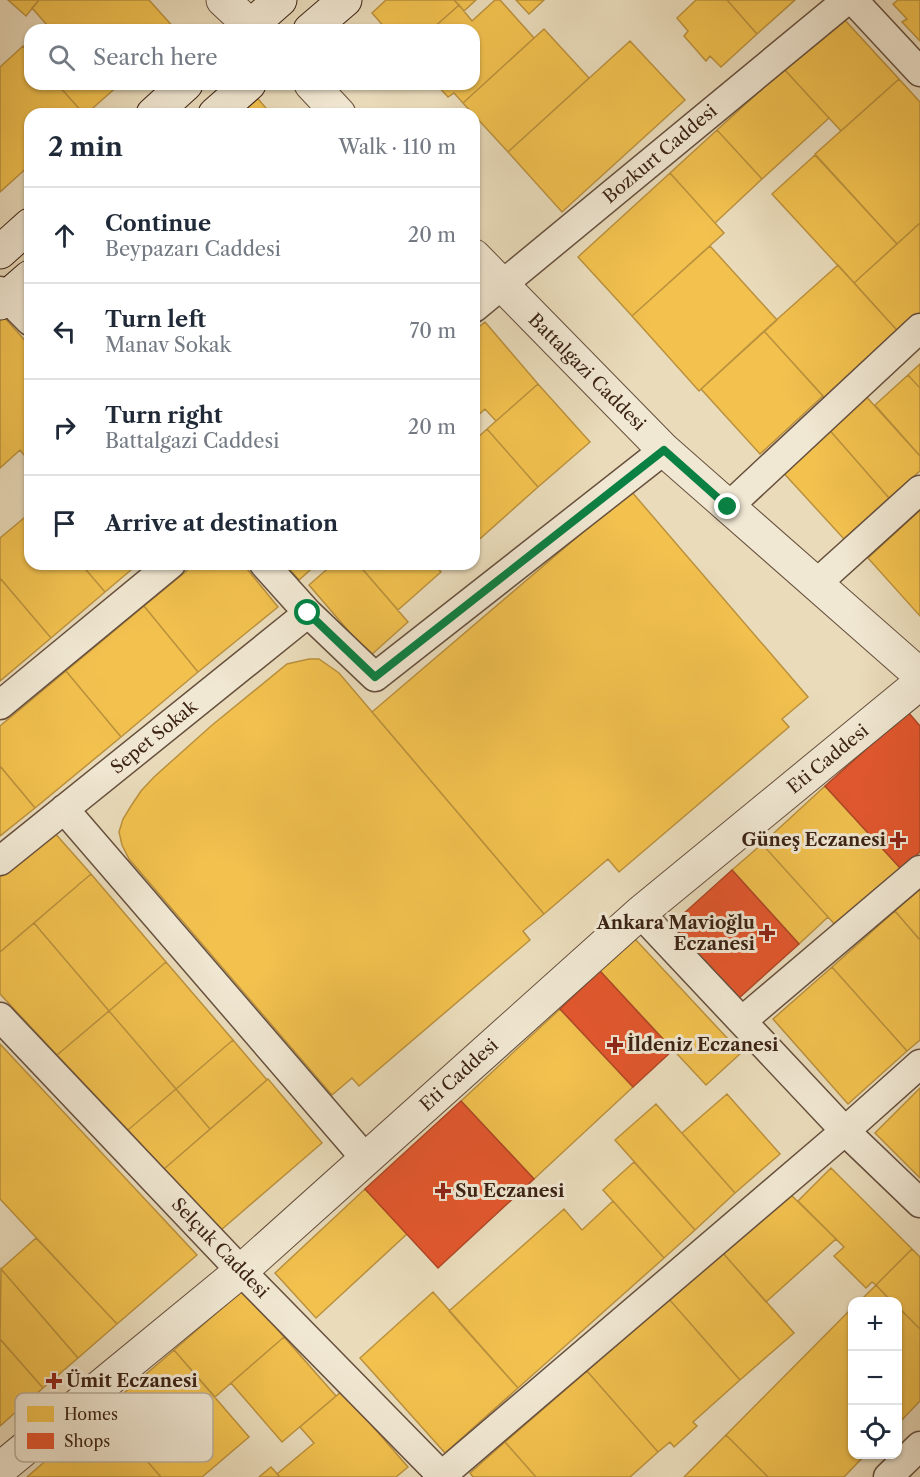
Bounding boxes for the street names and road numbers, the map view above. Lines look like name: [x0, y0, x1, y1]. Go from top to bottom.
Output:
street label: Bozkurt Caddesi: [599, 100, 722, 208]
street label: Battalgazi Caddesi: [524, 309, 651, 436]
street label: Sepet Sokak: [106, 694, 203, 779]
street label: Eti Caddesi: [783, 719, 873, 798]
street label: Eti Caddesi: [415, 1034, 503, 1116]
street label: Selçuk Caddesi: [167, 1193, 274, 1303]

